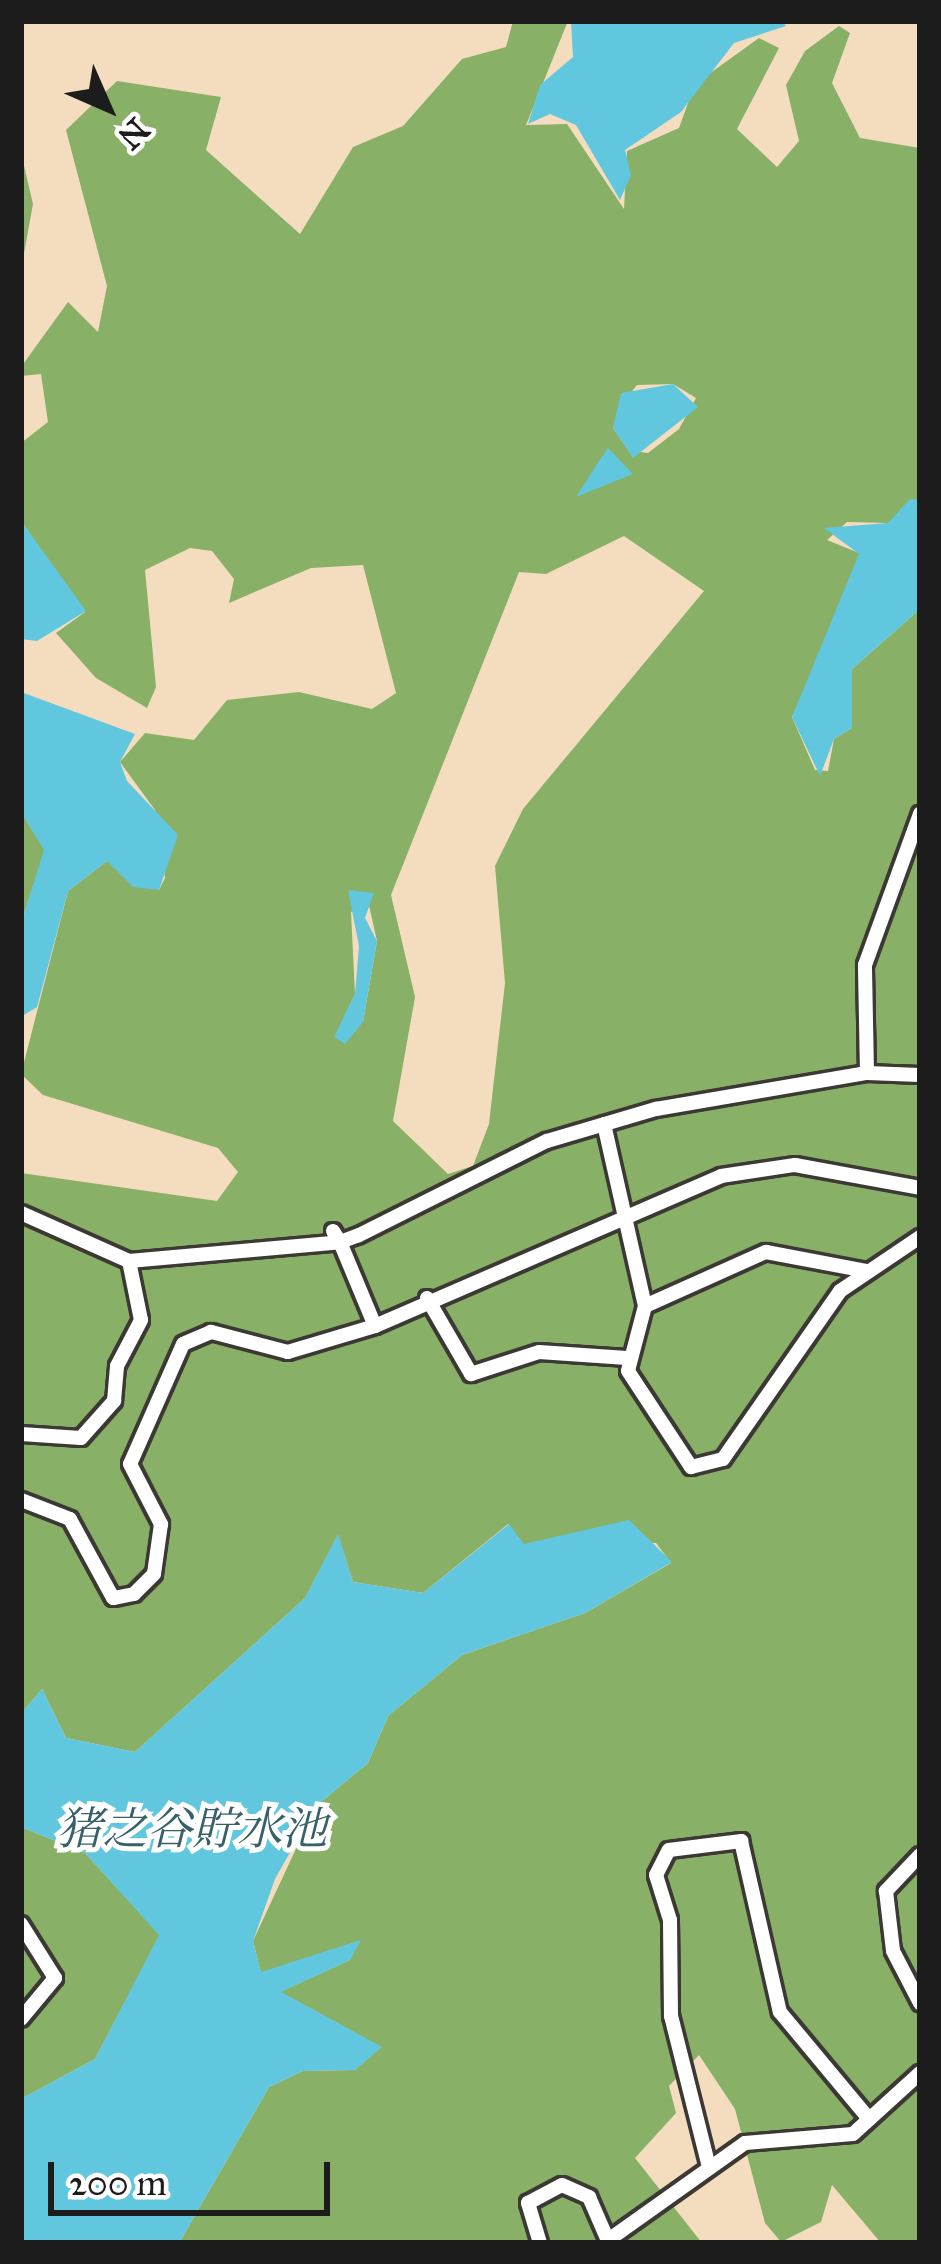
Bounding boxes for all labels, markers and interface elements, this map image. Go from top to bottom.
north arrow [48,48,168,168]
text: N [109,109,157,157]
water label: 猪之谷貯水池 [57,1802,327,1856]
scale bar [54,2138,336,2212]
text: 200 m [69,2161,167,2205]

